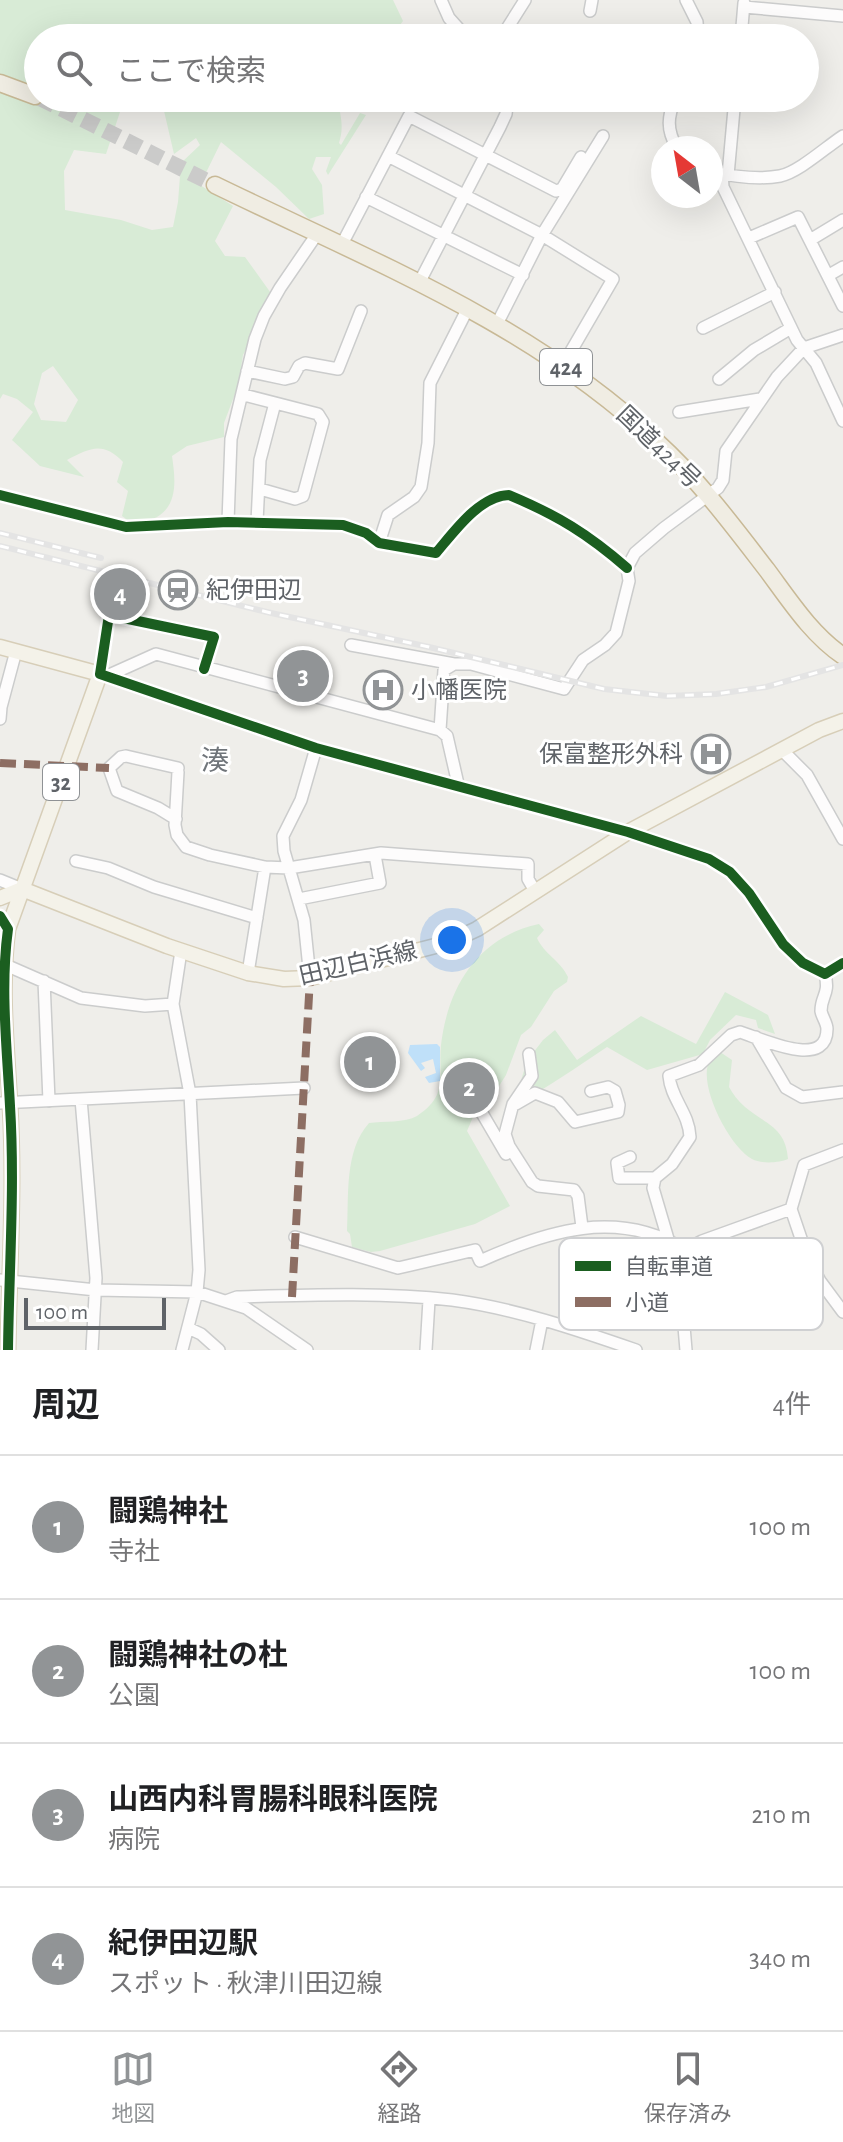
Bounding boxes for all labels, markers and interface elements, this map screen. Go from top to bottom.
search box [24,24,819,112]
icon: search [52,46,96,90]
text: ここで検索 [116,57,266,87]
north arrow [651,136,723,208]
road number: 424 [540,349,592,385]
street label: 国道424号 [612,401,706,493]
pin: 4 [94,564,146,624]
station icon: 紀伊田辺 [157,569,199,611]
place label: 紀伊田辺 [206,577,302,603]
pin: 3 [277,646,329,706]
hospital icon: 小幡医院 [362,669,404,711]
place label: 小幡医院 [411,677,507,703]
hospital icon: 保富整形外科 [690,733,732,775]
place label: 保富整形外科 [539,741,683,767]
district label: 湊 [201,746,229,776]
road number: 32 [43,764,79,800]
your location [432,920,472,960]
street label: 田辺白浜線 [297,937,419,989]
pin: 1 [344,1032,396,1092]
pin: 2 [443,1058,495,1118]
legend [559,1238,823,1330]
text: 自転車道 [625,1255,713,1278]
text: 小道 [625,1291,669,1314]
scale bar [24,1294,166,1330]
text: 100 m [36,1301,88,1323]
text: 周辺 [32,1389,100,1423]
text: 4件 [772,1392,811,1418]
text: 闘鶏神社 [108,1497,228,1527]
text: 1 [53,1514,63,1540]
text: 100 m [750,1514,811,1540]
text: 寺社 [108,1539,160,1565]
text: 闘鶏神社の杜 [108,1641,288,1671]
text: 2 [52,1658,64,1684]
text: 100 m [750,1658,811,1684]
text: 公園 [108,1683,160,1709]
text: 山西内科胃腸科眼科医院 [108,1785,438,1815]
text: 3 [52,1802,64,1828]
text: 210 m [751,1802,811,1828]
text: 病院 [108,1827,160,1853]
text: 紀伊田辺駅 [108,1929,258,1959]
text: 4 [51,1946,65,1972]
text: 340 m [749,1946,811,1972]
text: スポット · 秋津川田辺線 [108,1971,383,1997]
tab: 地図 [111,2047,155,2127]
tab: 経路 [377,2047,422,2127]
tab: 保存済み [644,2047,732,2127]

